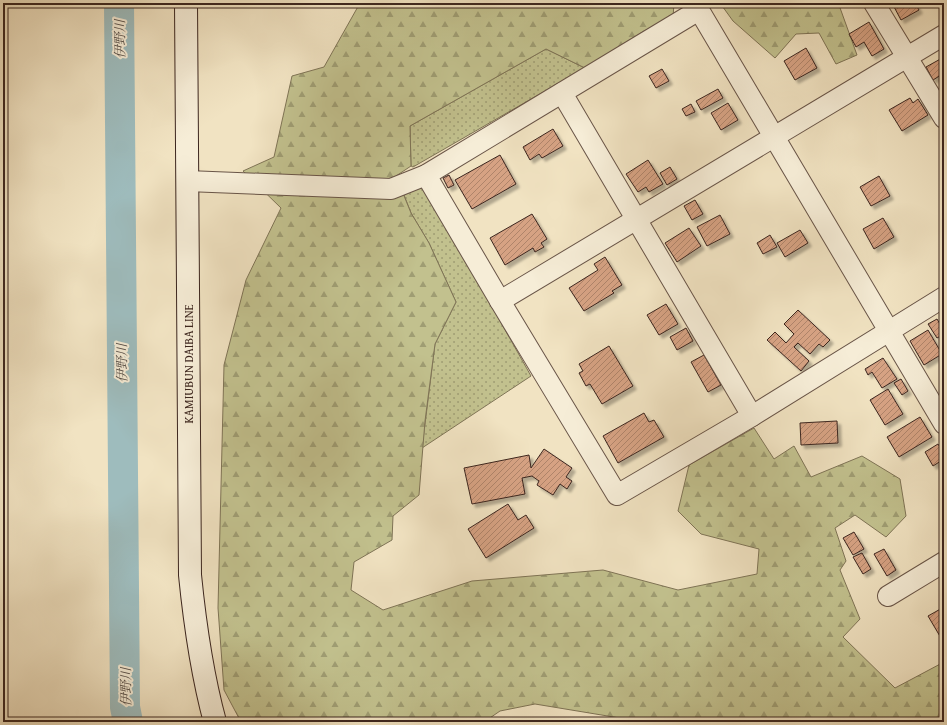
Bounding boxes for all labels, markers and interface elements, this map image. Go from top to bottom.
water label: 伊野川 [110,17,130,59]
street label: KAMIUBUN DAIBA LINE [180,304,197,424]
water label: 伊野川 [112,341,132,383]
water label: 伊野川 [116,665,136,707]

